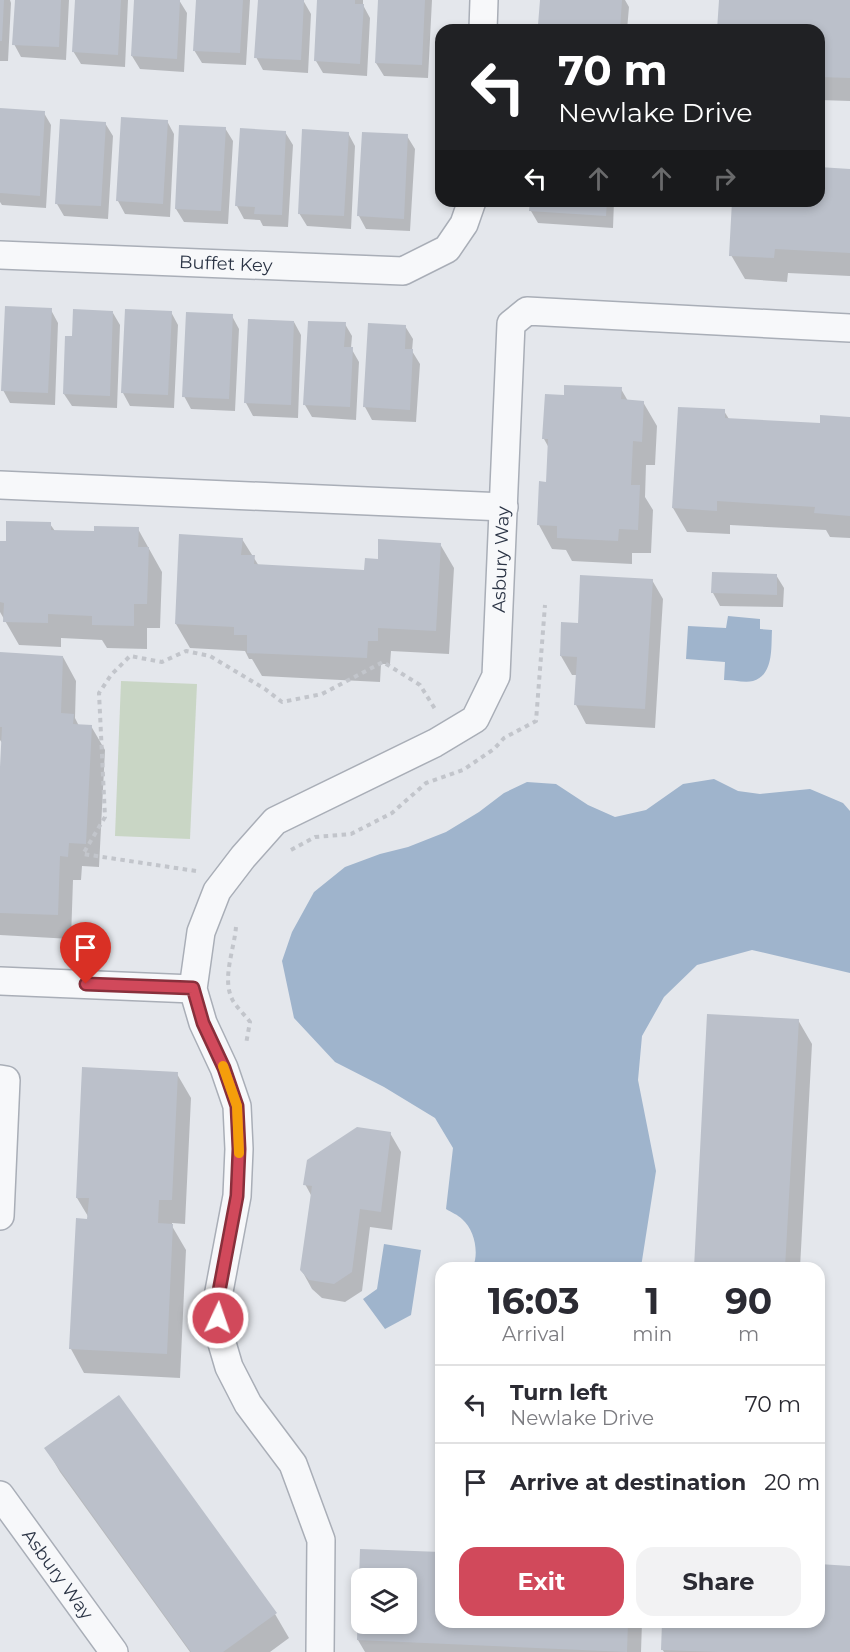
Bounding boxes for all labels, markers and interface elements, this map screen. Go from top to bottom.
text: 70 m [558,44,668,96]
icon: left [459,48,537,126]
text: Newlake Drive [558,96,753,129]
icon: left [519,162,552,195]
icon: ahead [582,162,615,195]
icon: ahead [645,162,678,195]
icon: right [708,162,741,195]
street label: Buffet Key [179,251,273,277]
street label: Asbury Way [488,506,514,613]
pin [60,922,111,984]
icon: arrive [69,931,102,964]
text: 16:03 [488,1279,580,1323]
text: 1 [645,1279,659,1323]
text: 90 [725,1279,772,1323]
position arrow [186,1286,250,1350]
text: Arrival [502,1322,565,1346]
text: min [632,1322,672,1346]
text: m [738,1322,759,1346]
text: Turn left [510,1379,608,1406]
icon: left [459,1388,492,1421]
text: 70 m [745,1391,801,1418]
text: Newlake Drive [510,1406,654,1430]
icon: arrive [459,1466,492,1499]
text: Arrive at destination [510,1469,746,1496]
text: 20 m [764,1469,820,1496]
street label: Asbury Way [17,1525,98,1624]
button: Exit [459,1547,624,1616]
button: Share [636,1547,801,1616]
map controls [351,1568,417,1634]
button: layers [351,1568,417,1634]

